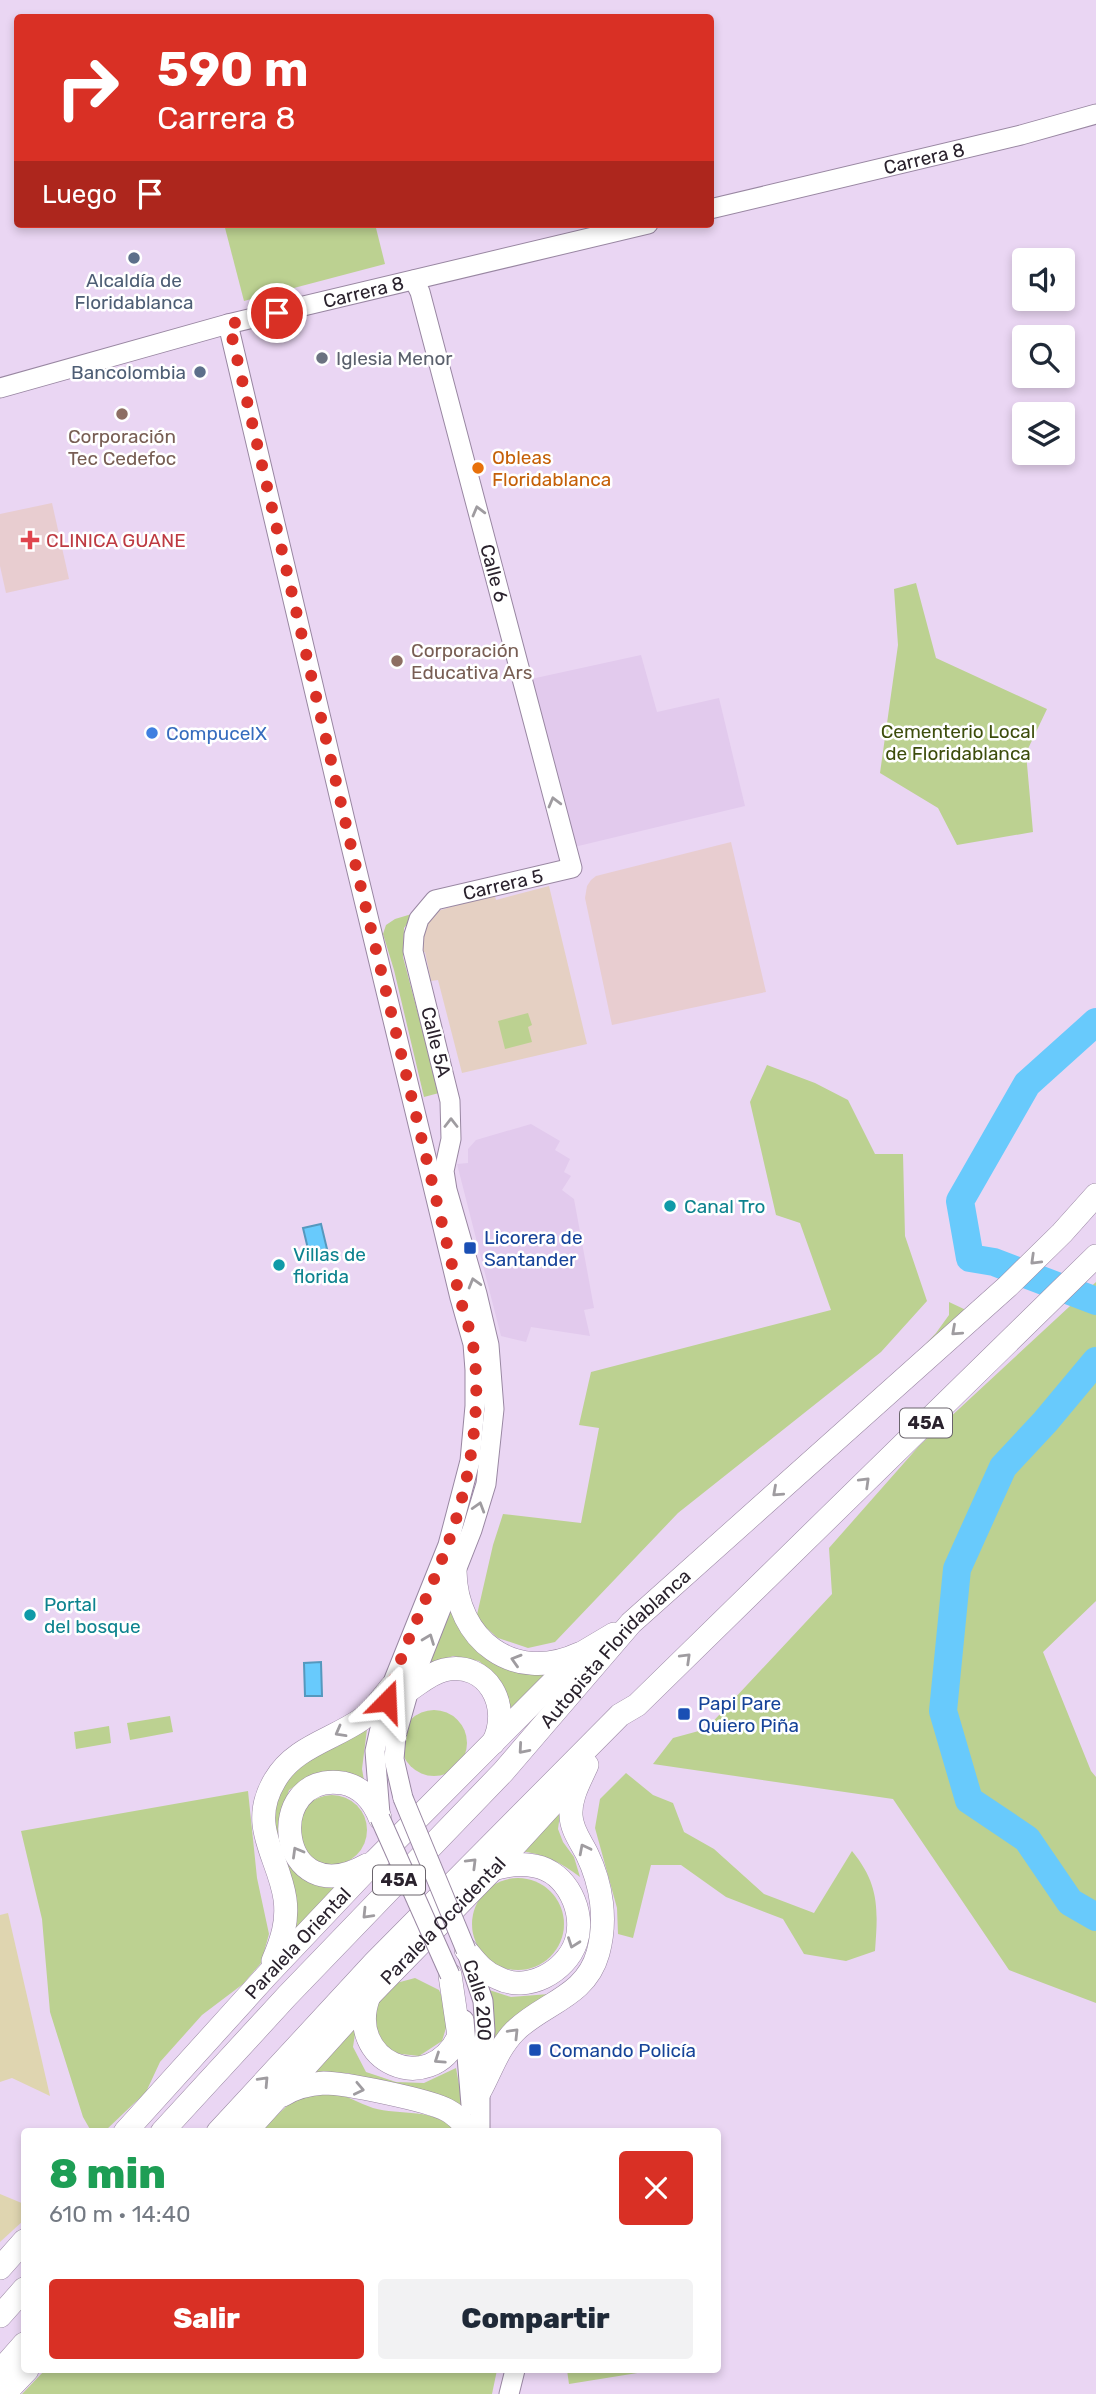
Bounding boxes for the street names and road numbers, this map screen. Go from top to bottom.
street label: Carrera 8 [881,137,967,179]
street label: Carrera 8 [321,271,406,312]
street label: Calle 6 [475,541,513,605]
street label: Carrera 5 [460,864,545,905]
street label: Calle 5A [416,1004,456,1080]
road number: 45A [900,1408,952,1438]
street label: Autopista Floridablanca [535,1564,695,1732]
street label: Paralela Occidental [375,1852,510,1989]
road number: 45A [373,1866,425,1894]
street label: Paralela Oriental [240,1883,356,2003]
street label: Calle 200 [458,1956,497,2042]

